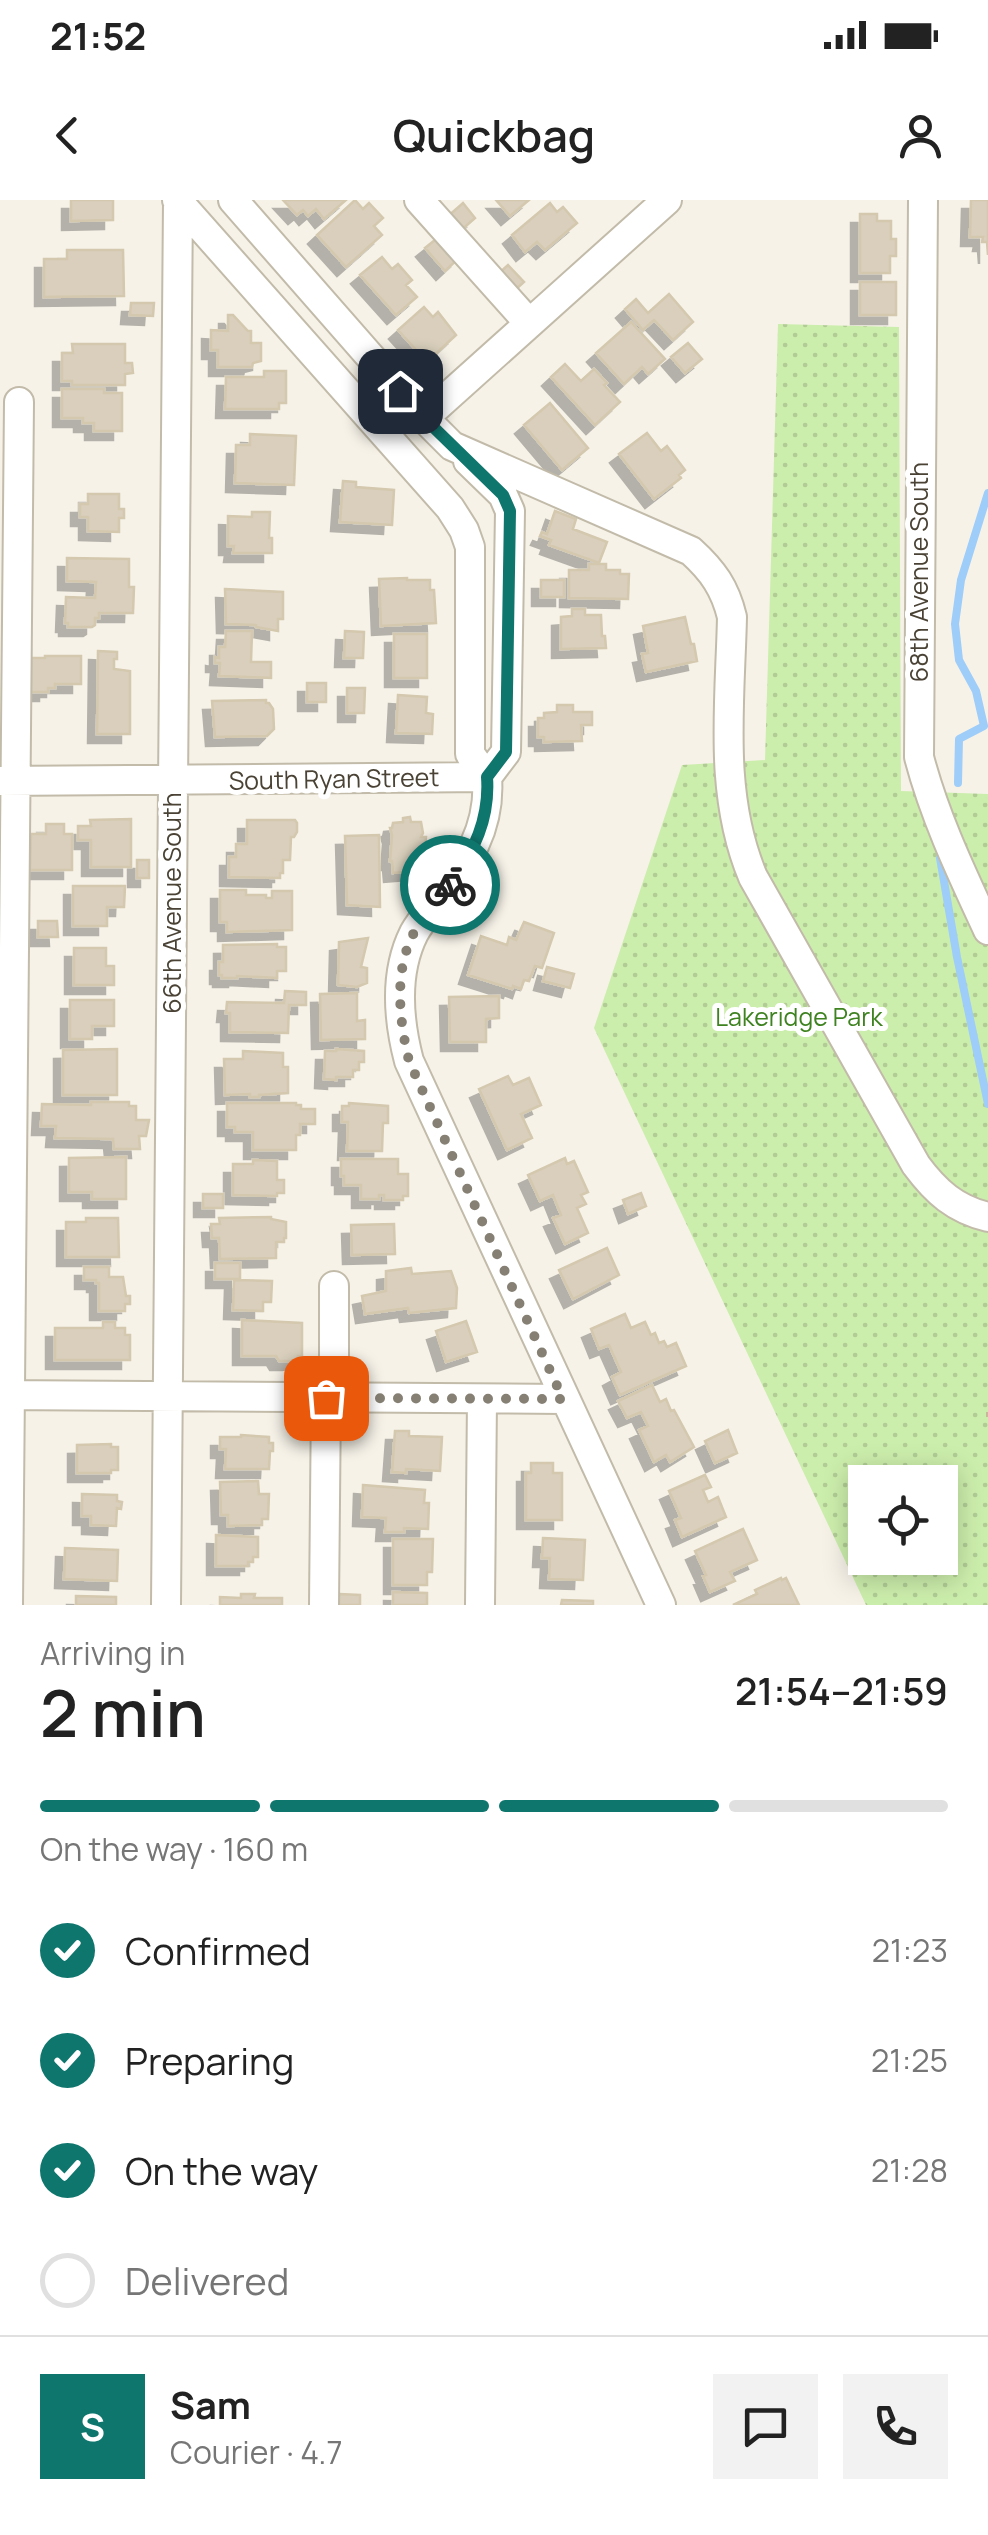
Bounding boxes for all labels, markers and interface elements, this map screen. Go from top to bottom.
text: 21:52 [50,9,146,61]
text: Quickbag [393,104,595,166]
icon: back [40,108,95,163]
icon: person [893,108,948,163]
pin [358,349,443,434]
icon: home [373,364,428,419]
street label: 68th Avenue South [901,462,936,682]
street label: South Ryan Street [228,759,440,798]
street label: 66th Avenue South [154,792,189,1014]
courier [400,835,500,935]
icon: bike [423,858,478,913]
park label: Lakeridge Park [715,999,883,1034]
pin [284,1356,369,1441]
icon: bag [299,1371,354,1426]
map controls [848,1465,958,1575]
button: locate [848,1465,958,1575]
text: Arriving in [40,1631,185,1675]
text: 21:54–21:59 [735,1664,948,1716]
text: 2 min [40,1668,206,1757]
text: On the way · 160 m [40,1827,308,1871]
icon: check [40,1923,95,1978]
text: Confirmed [125,1924,311,1976]
text: 21:23 [872,1928,948,1972]
icon: check [40,2033,95,2088]
text: Preparing [125,2034,294,2086]
text: 21:25 [871,2038,948,2082]
icon: check [40,2143,95,2198]
text: On the way [125,2144,318,2196]
text: 21:28 [871,2148,948,2192]
text: Delivered [125,2254,289,2306]
button: chat [713,2374,818,2479]
button: phone [843,2374,948,2479]
text: Sam [170,2378,251,2430]
text: S [80,2400,105,2452]
text: Courier · 4.7 [170,2430,343,2474]

